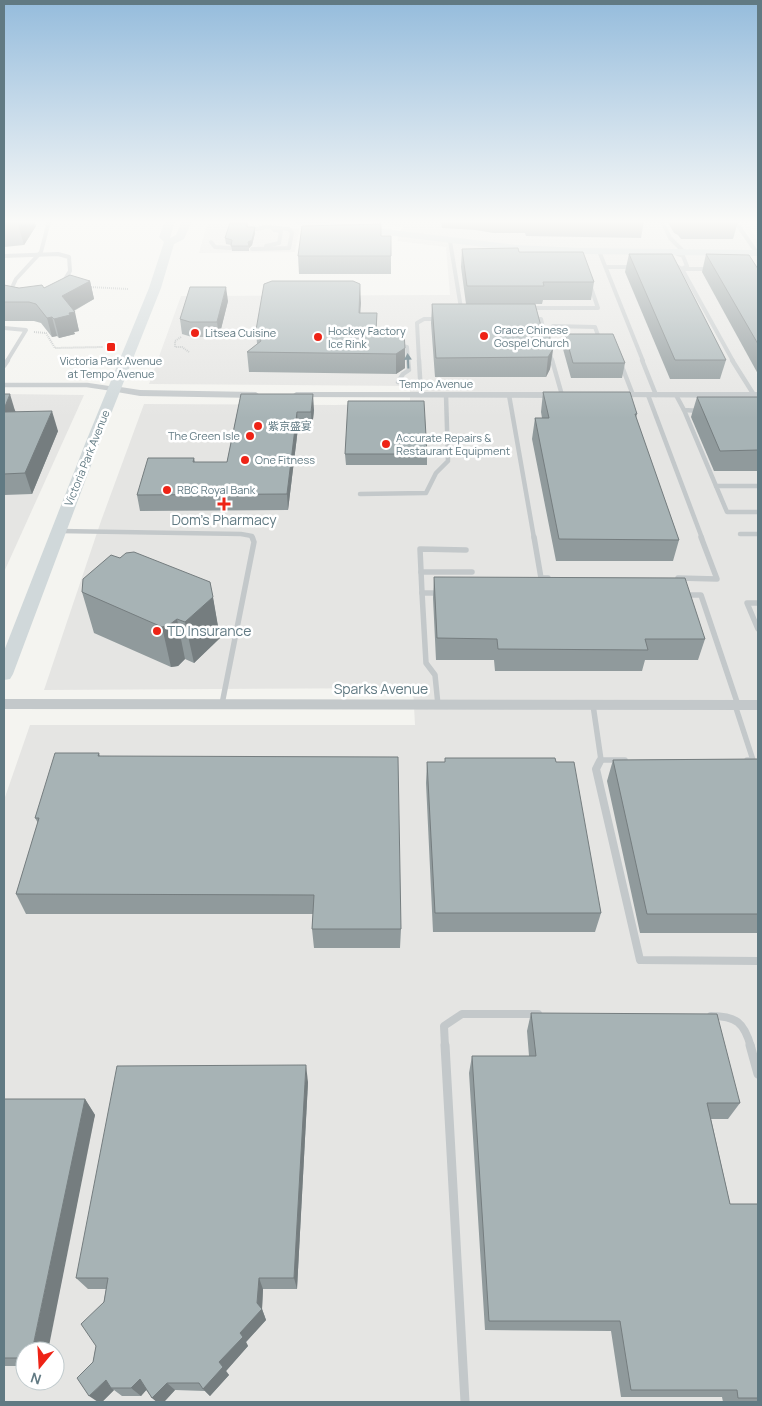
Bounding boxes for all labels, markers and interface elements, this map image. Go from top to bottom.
place label: Grace Chinese Gospel Church [494,322,569,350]
place label: Hockey Factory Ice Rink [328,323,406,351]
place label: Litsea Cuisine [205,325,277,340]
marker: Litsea Cuisine [189,327,201,339]
marker: Grace Chinese Gospel Church [478,330,490,342]
marker: Hockey Factory Ice Rink [312,331,324,343]
marker: Victoria Park Avenue at Tempo Avenue [105,341,117,353]
one-way arrow [403,352,411,368]
place label: Victoria Park Avenue at Tempo Avenue [60,353,163,381]
street label: Tempo Avenue [399,376,474,391]
street label: Victoria Park Avenue [60,407,113,508]
place label: 紫京盛宴 [268,418,312,433]
marker: 紫京盛宴 [252,420,264,432]
place label: The Green Isle [168,428,241,443]
marker: The Green Isle [244,430,256,442]
place label: Accurate Repairs & Restaurant Equipment [396,430,510,458]
marker: Accurate Repairs & Restaurant Equipment [380,438,392,450]
place label: One Fitness [255,452,315,467]
marker: One Fitness [239,454,251,466]
place label: RBC Royal Bank [177,482,256,497]
marker: RBC Royal Bank [161,484,173,496]
marker: Dom’s Pharmacy [218,498,230,510]
place label: Dom’s Pharmacy [171,510,277,529]
place label: TD Insurance [167,621,251,640]
marker: TD Insurance [151,625,163,637]
street label: Sparks Avenue [334,679,428,698]
north arrow [15,1341,65,1391]
text: N [28,1368,44,1389]

